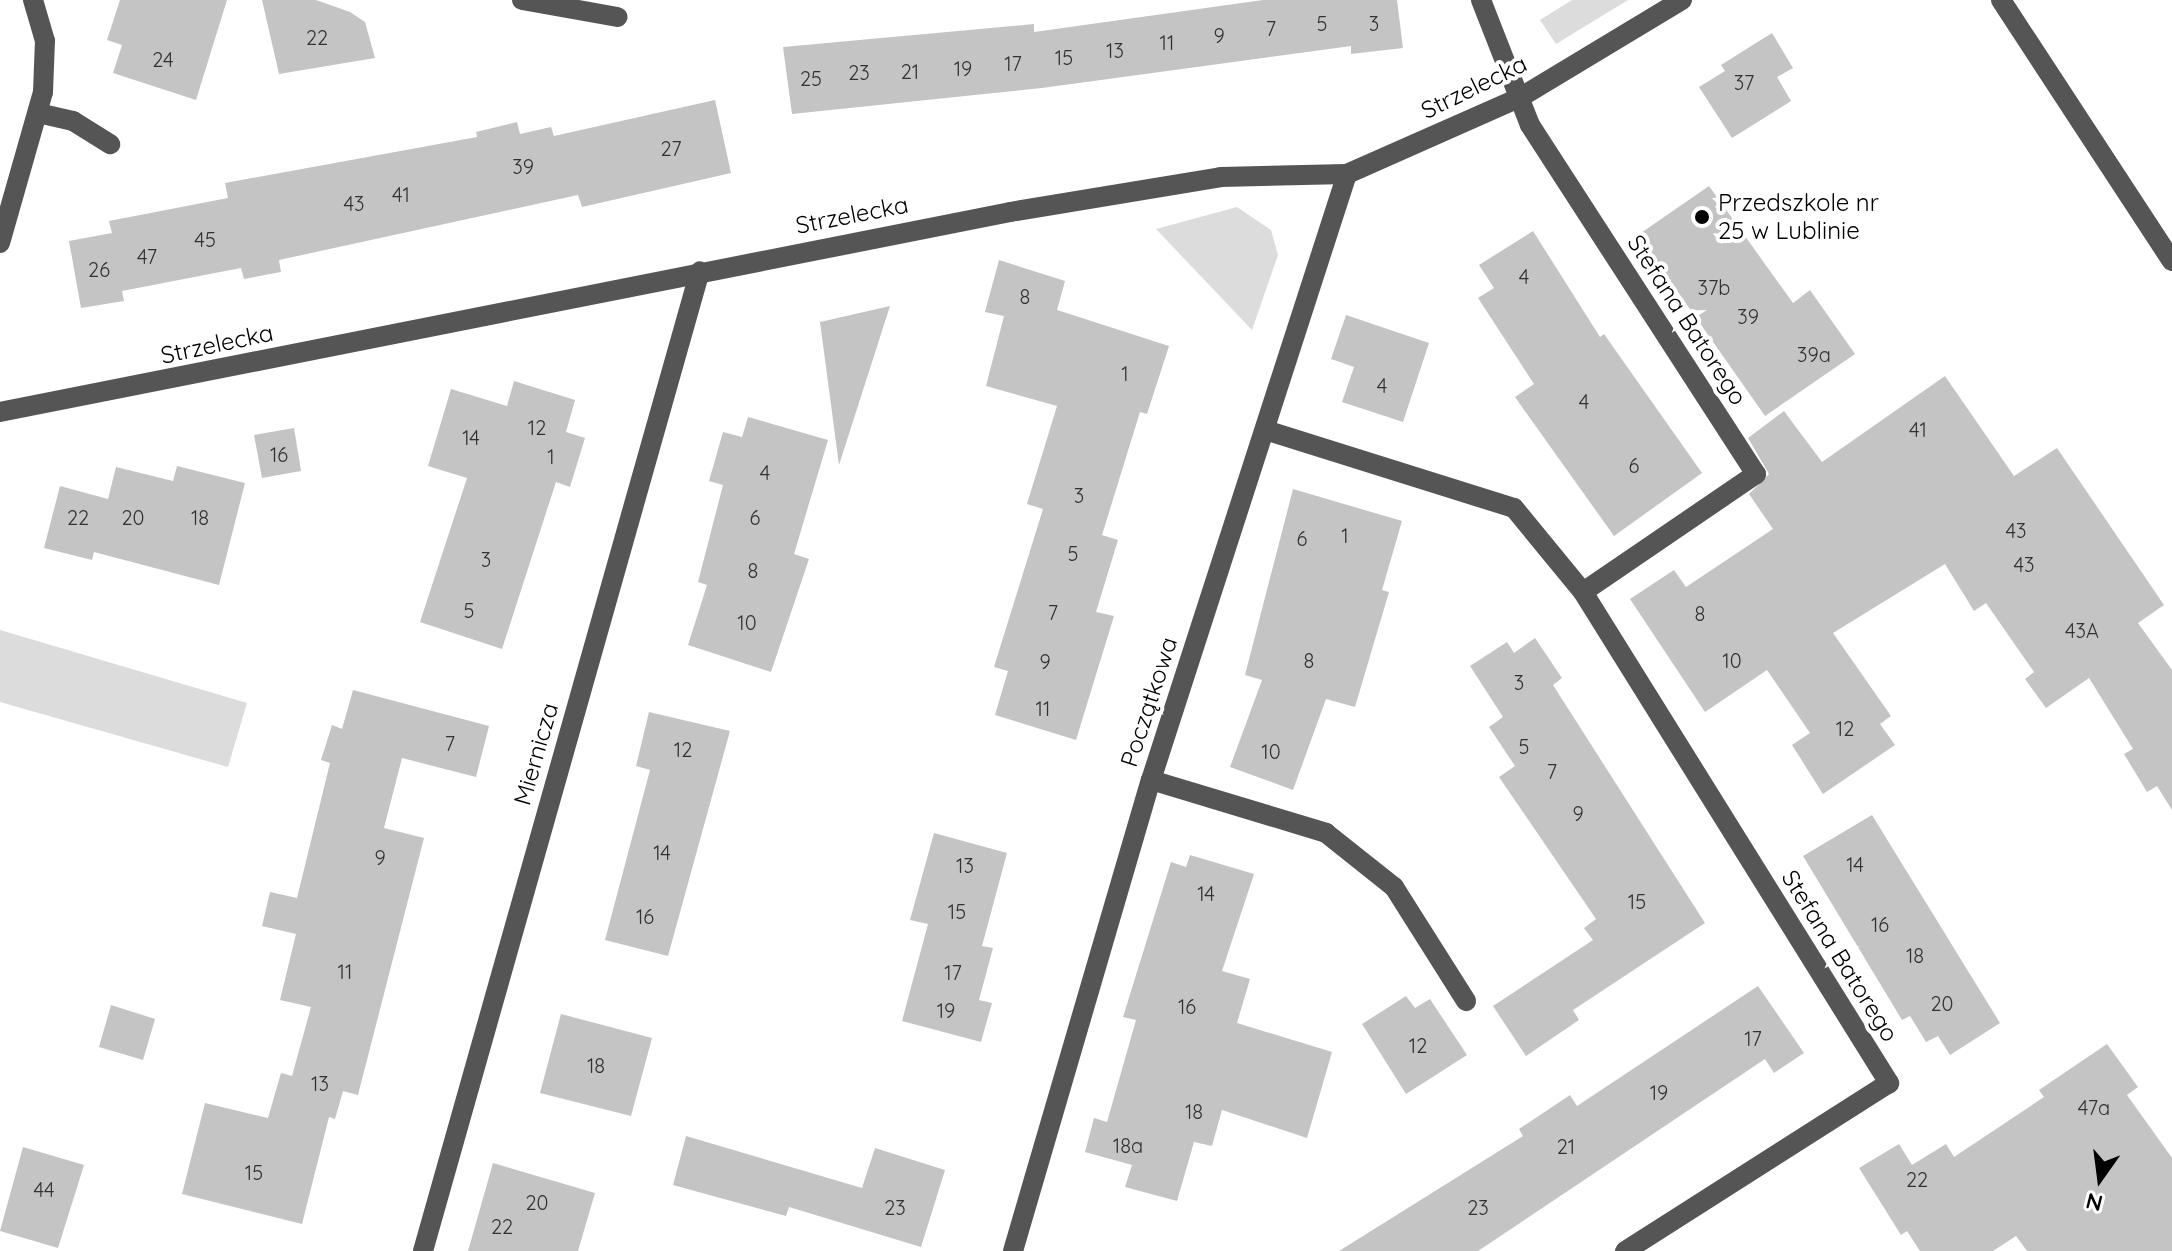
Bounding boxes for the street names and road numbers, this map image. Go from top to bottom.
street label: Strzelecka [1416,49,1532,125]
street label: Strzelecka [793,190,911,240]
street label: Stefana Batorego [1621,230,1753,410]
street label: Strzelecka [158,318,276,370]
street label: Początkowa [1115,634,1183,770]
street label: Miernicza [508,699,564,809]
street label: Stefana Batorego [1776,865,1904,1047]

